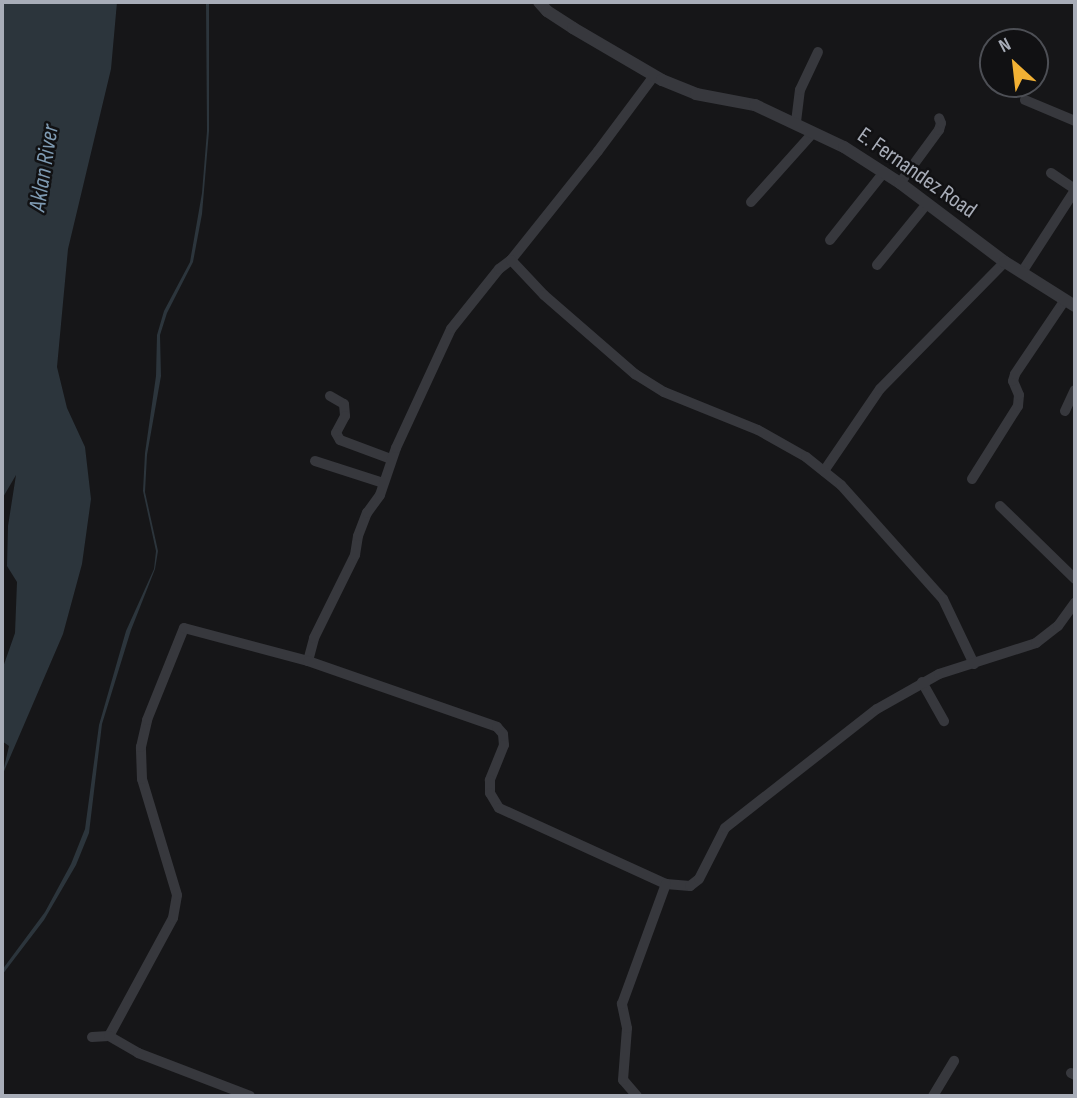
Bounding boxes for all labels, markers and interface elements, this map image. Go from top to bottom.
north arrow [979,28,1049,98]
text: N [995,33,1015,58]
street label: E. Fernandez Road [852,122,982,224]
water label: Aklan River [23,123,65,213]

